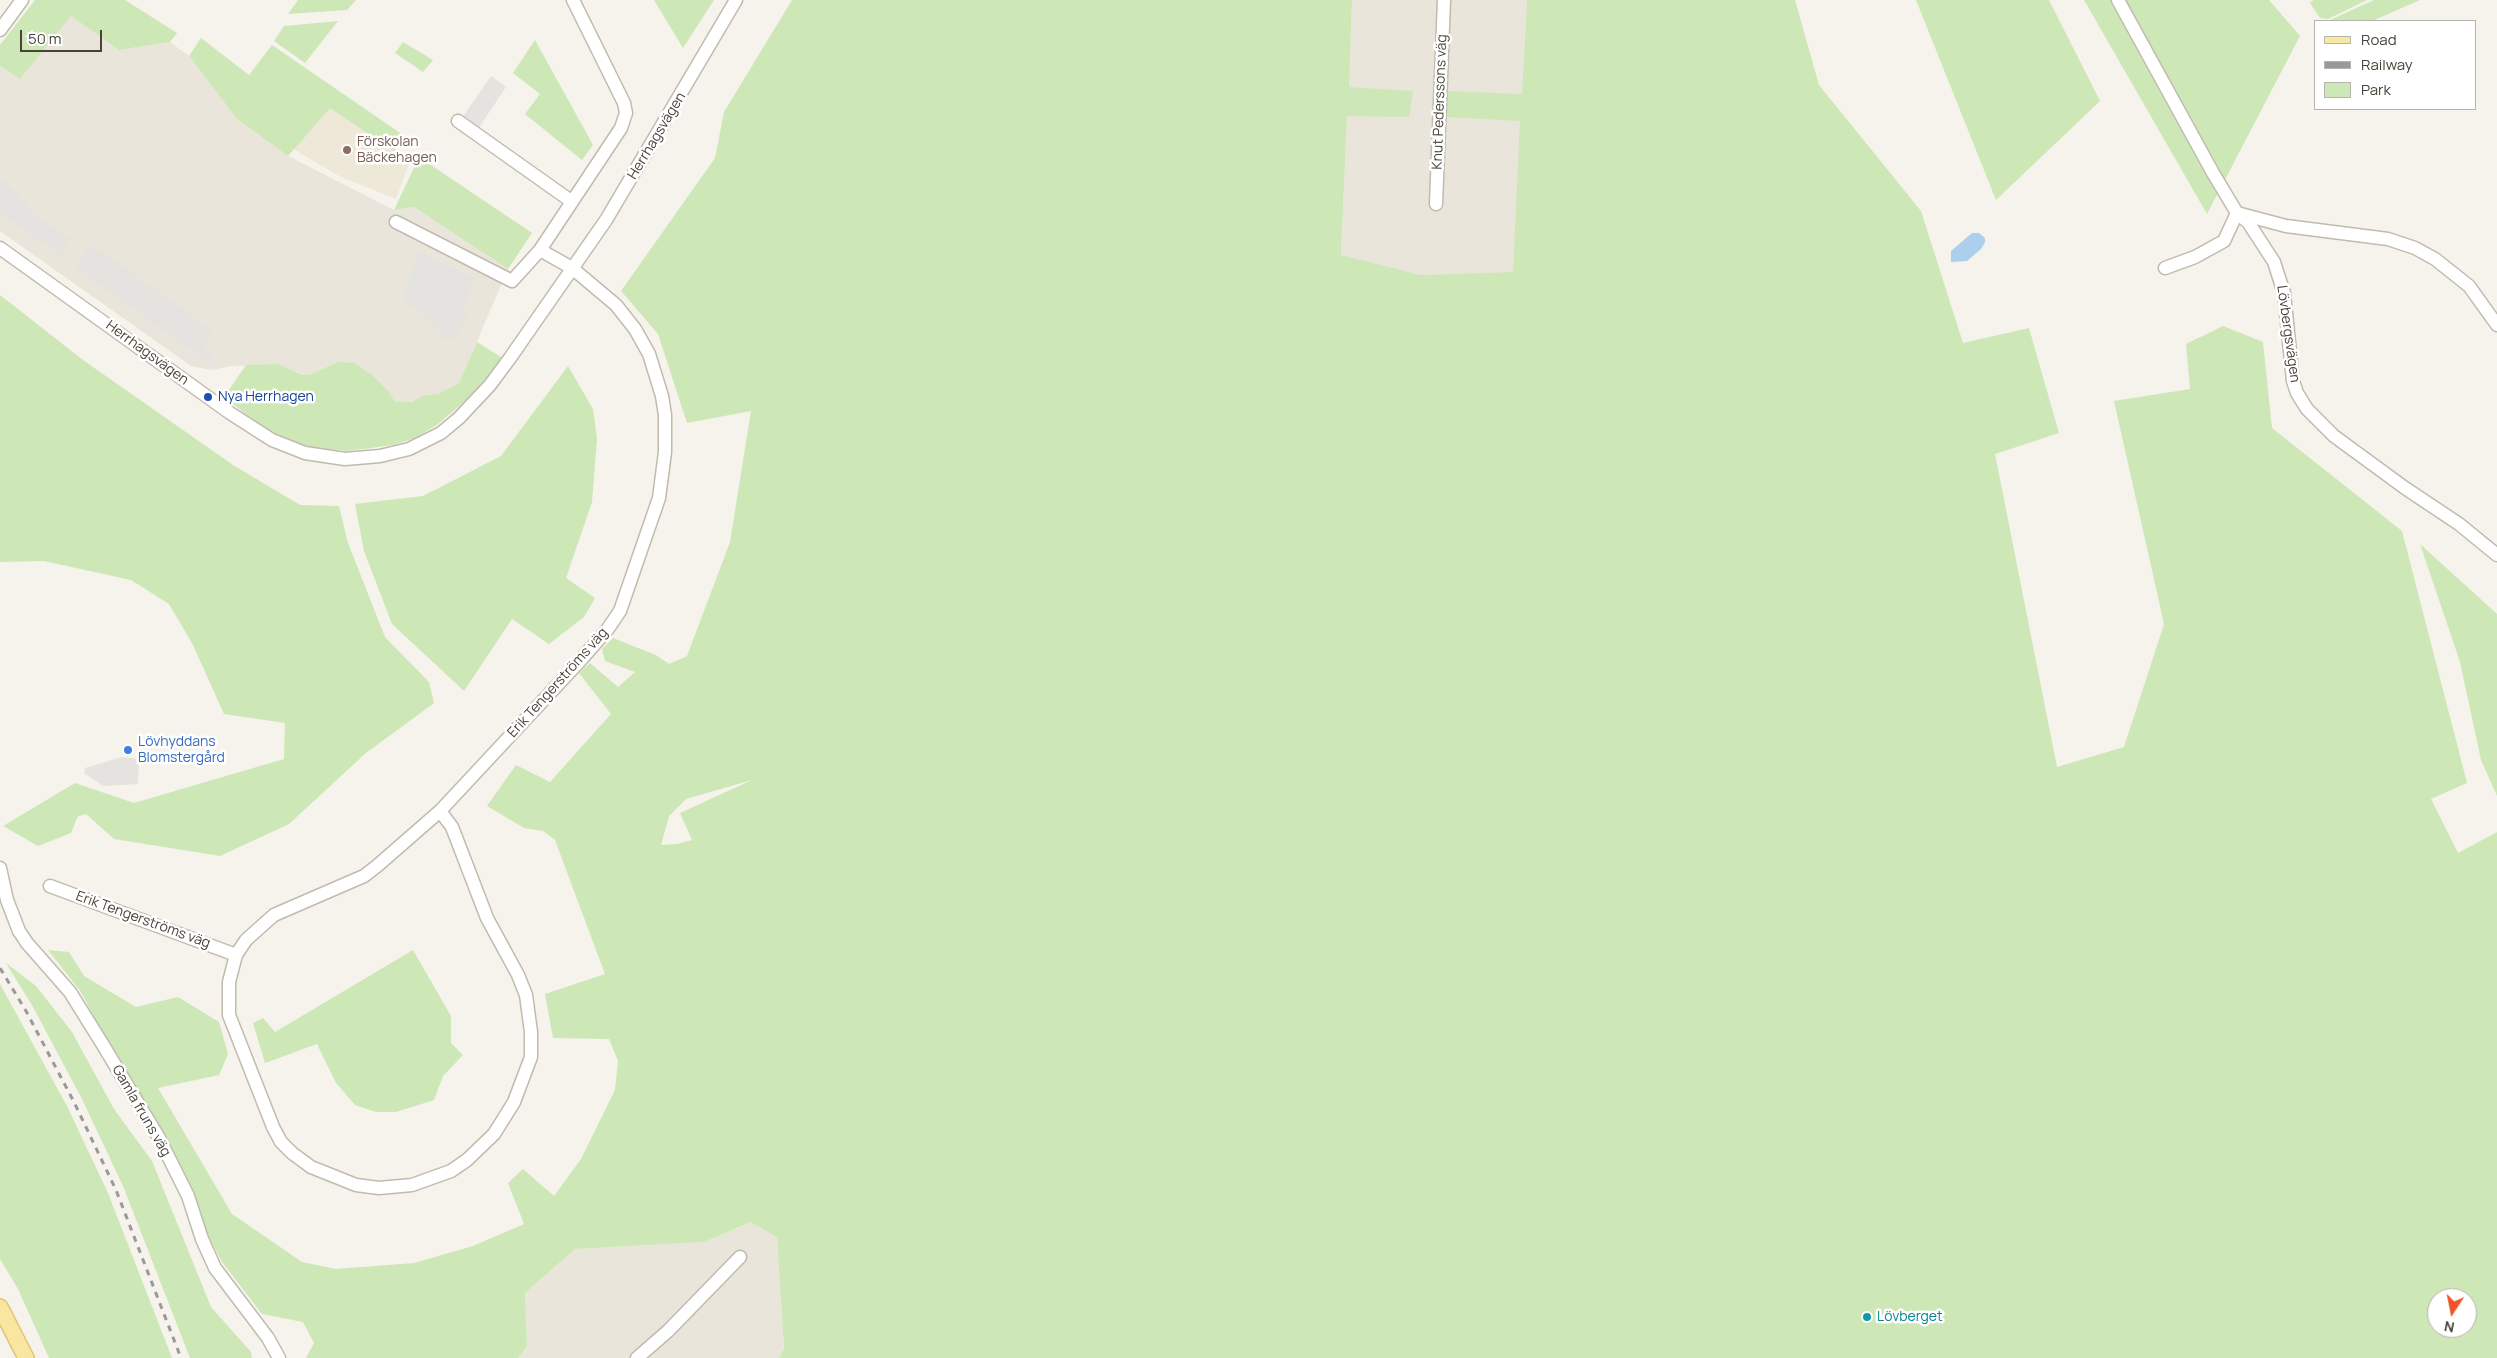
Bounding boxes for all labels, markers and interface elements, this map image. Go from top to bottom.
scale bar [22,20,105,52]
legend [2314,20,2477,110]
text: 50 m [28,28,62,49]
text: Road [2361,29,2397,50]
street label: Knut Pederssons väg [1429,34,1451,170]
text: Railway [2361,54,2413,75]
text: Park [2361,79,2391,100]
street label: Herrhagsvägen [624,90,690,182]
place label: Förskolan Bäckehagen [357,134,437,166]
marker: Förskolan Bäckehagen [341,144,353,156]
street label: Lövbergsvägen [2273,284,2303,384]
street label: Herrhagsvägen [102,317,192,389]
place label: Nya Herrhagen [218,389,314,405]
marker: Nya Herrhagen [202,391,214,403]
street label: Erik Tengerströms väg [504,625,612,741]
place label: Lövhyddans Blomstergård [138,734,225,766]
marker: Lövhyddans Blomstergård [122,744,134,756]
street label: Erik Tengerströms väg [74,888,212,952]
street label: Gamla fruns väg [108,1062,174,1160]
north arrow [2427,1288,2477,1338]
place label: Lövberget [1877,1309,1943,1325]
marker: Lövberget [1861,1311,1873,1323]
text: N [2442,1317,2456,1338]

